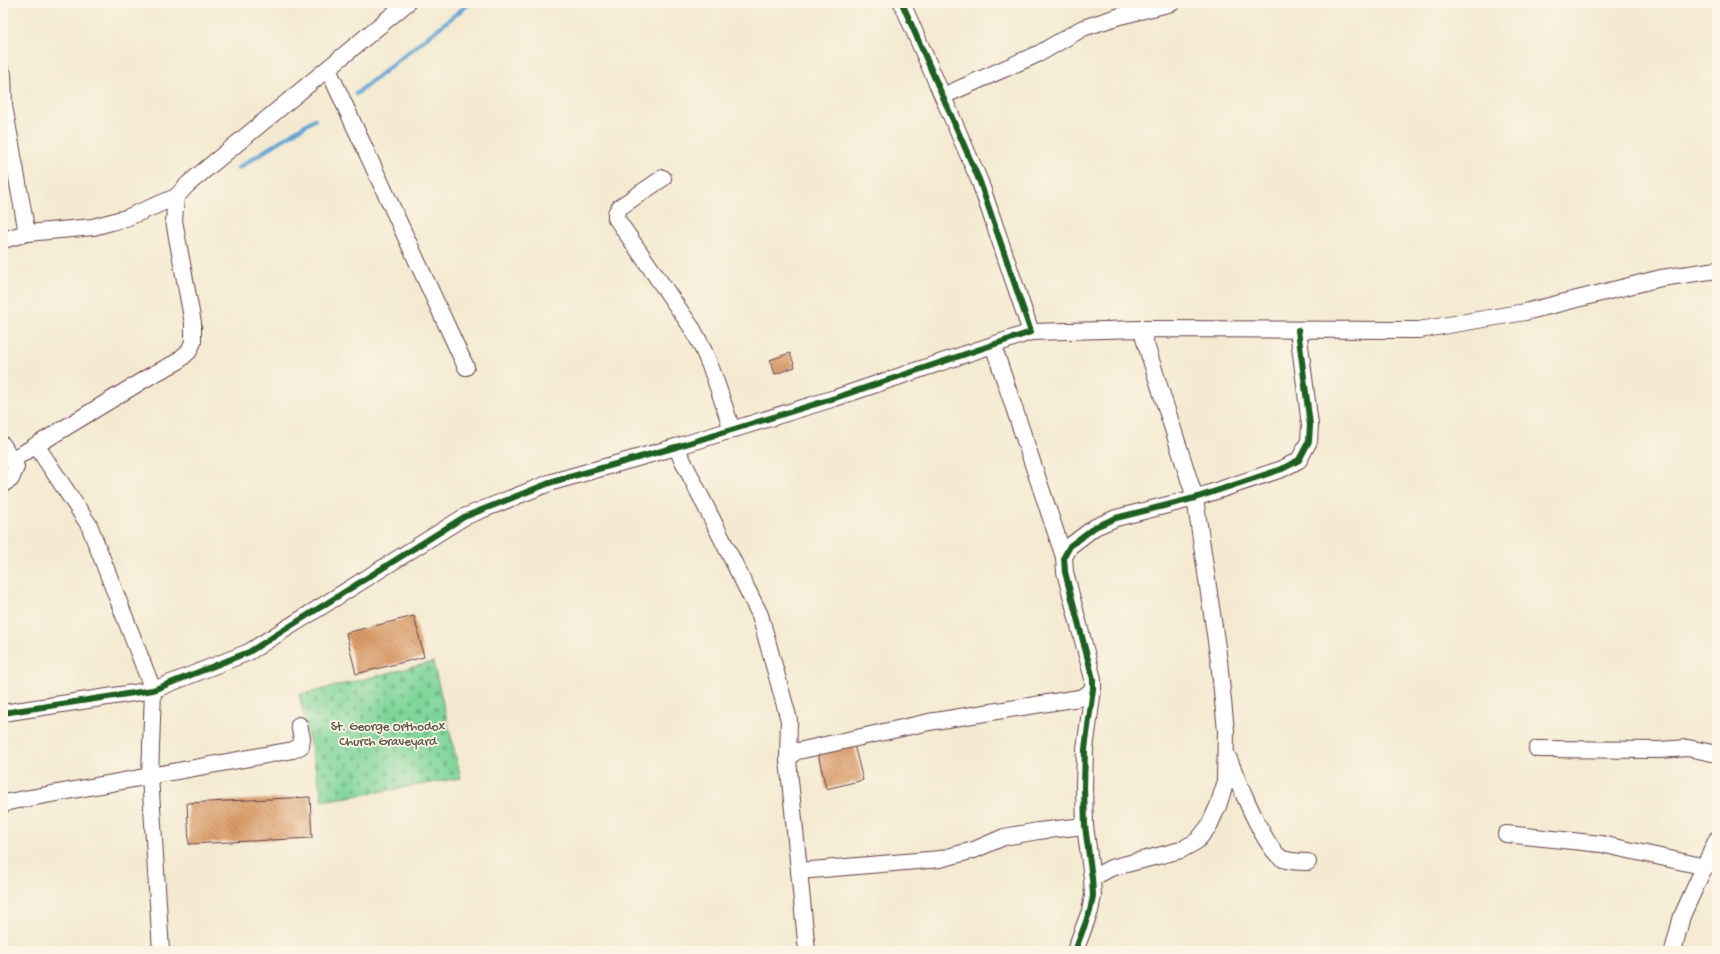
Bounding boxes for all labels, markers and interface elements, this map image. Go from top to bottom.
park label: St. George Orthodox Church Graveyard [331,720,445,750]

